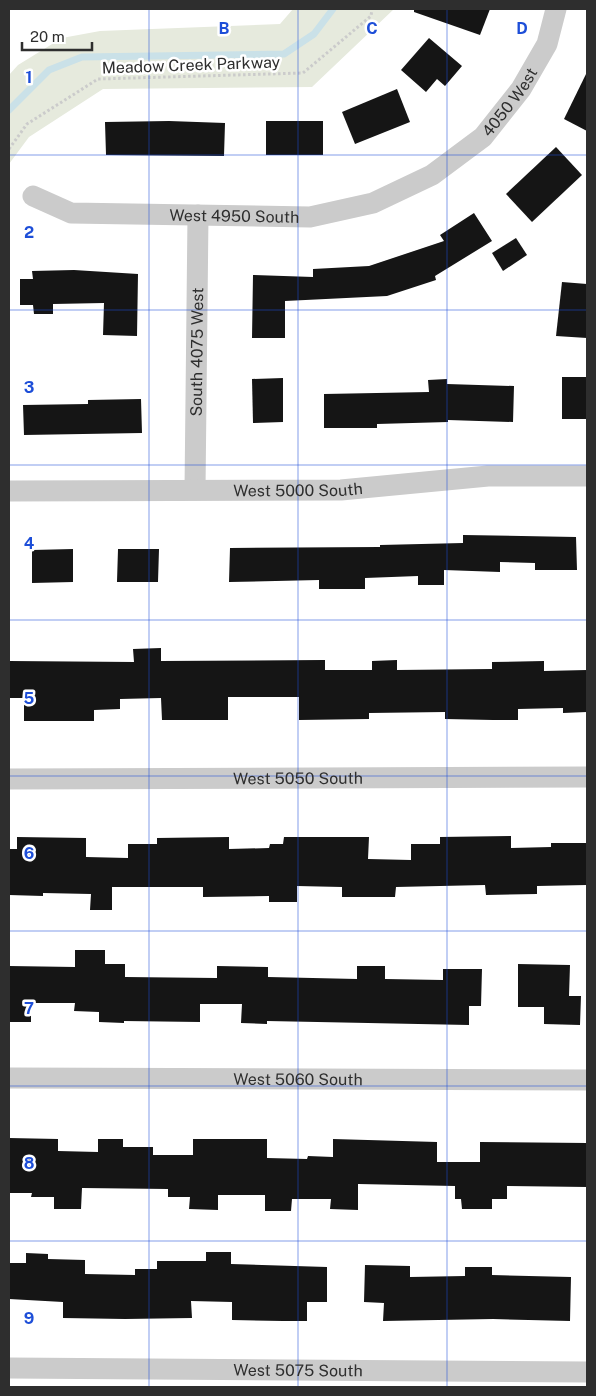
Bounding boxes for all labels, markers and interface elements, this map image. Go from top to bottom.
text: B [219,19,230,38]
text: C [366,19,378,38]
text: D [516,19,528,38]
scale bar [22,20,92,52]
text: 20 m [30,28,65,45]
street label: Meadow Creek Parkway [101,52,281,78]
street label: 4050 West [478,64,541,140]
text: 1 [26,68,32,87]
street label: West 4950 South [169,205,300,226]
text: 2 [24,223,34,242]
street label: South 4075 West [186,287,207,417]
text: 3 [24,378,34,397]
street label: West 5000 South [233,478,364,500]
text: 4 [24,534,35,553]
text: 5 [24,689,35,708]
street label: West 5050 South [233,768,363,788]
text: 6 [24,844,34,863]
text: 7 [24,999,34,1018]
street label: West 5060 South [233,1069,363,1089]
text: 8 [24,1154,35,1173]
text: 9 [24,1309,34,1328]
street label: West 5075 South [233,1360,363,1380]

